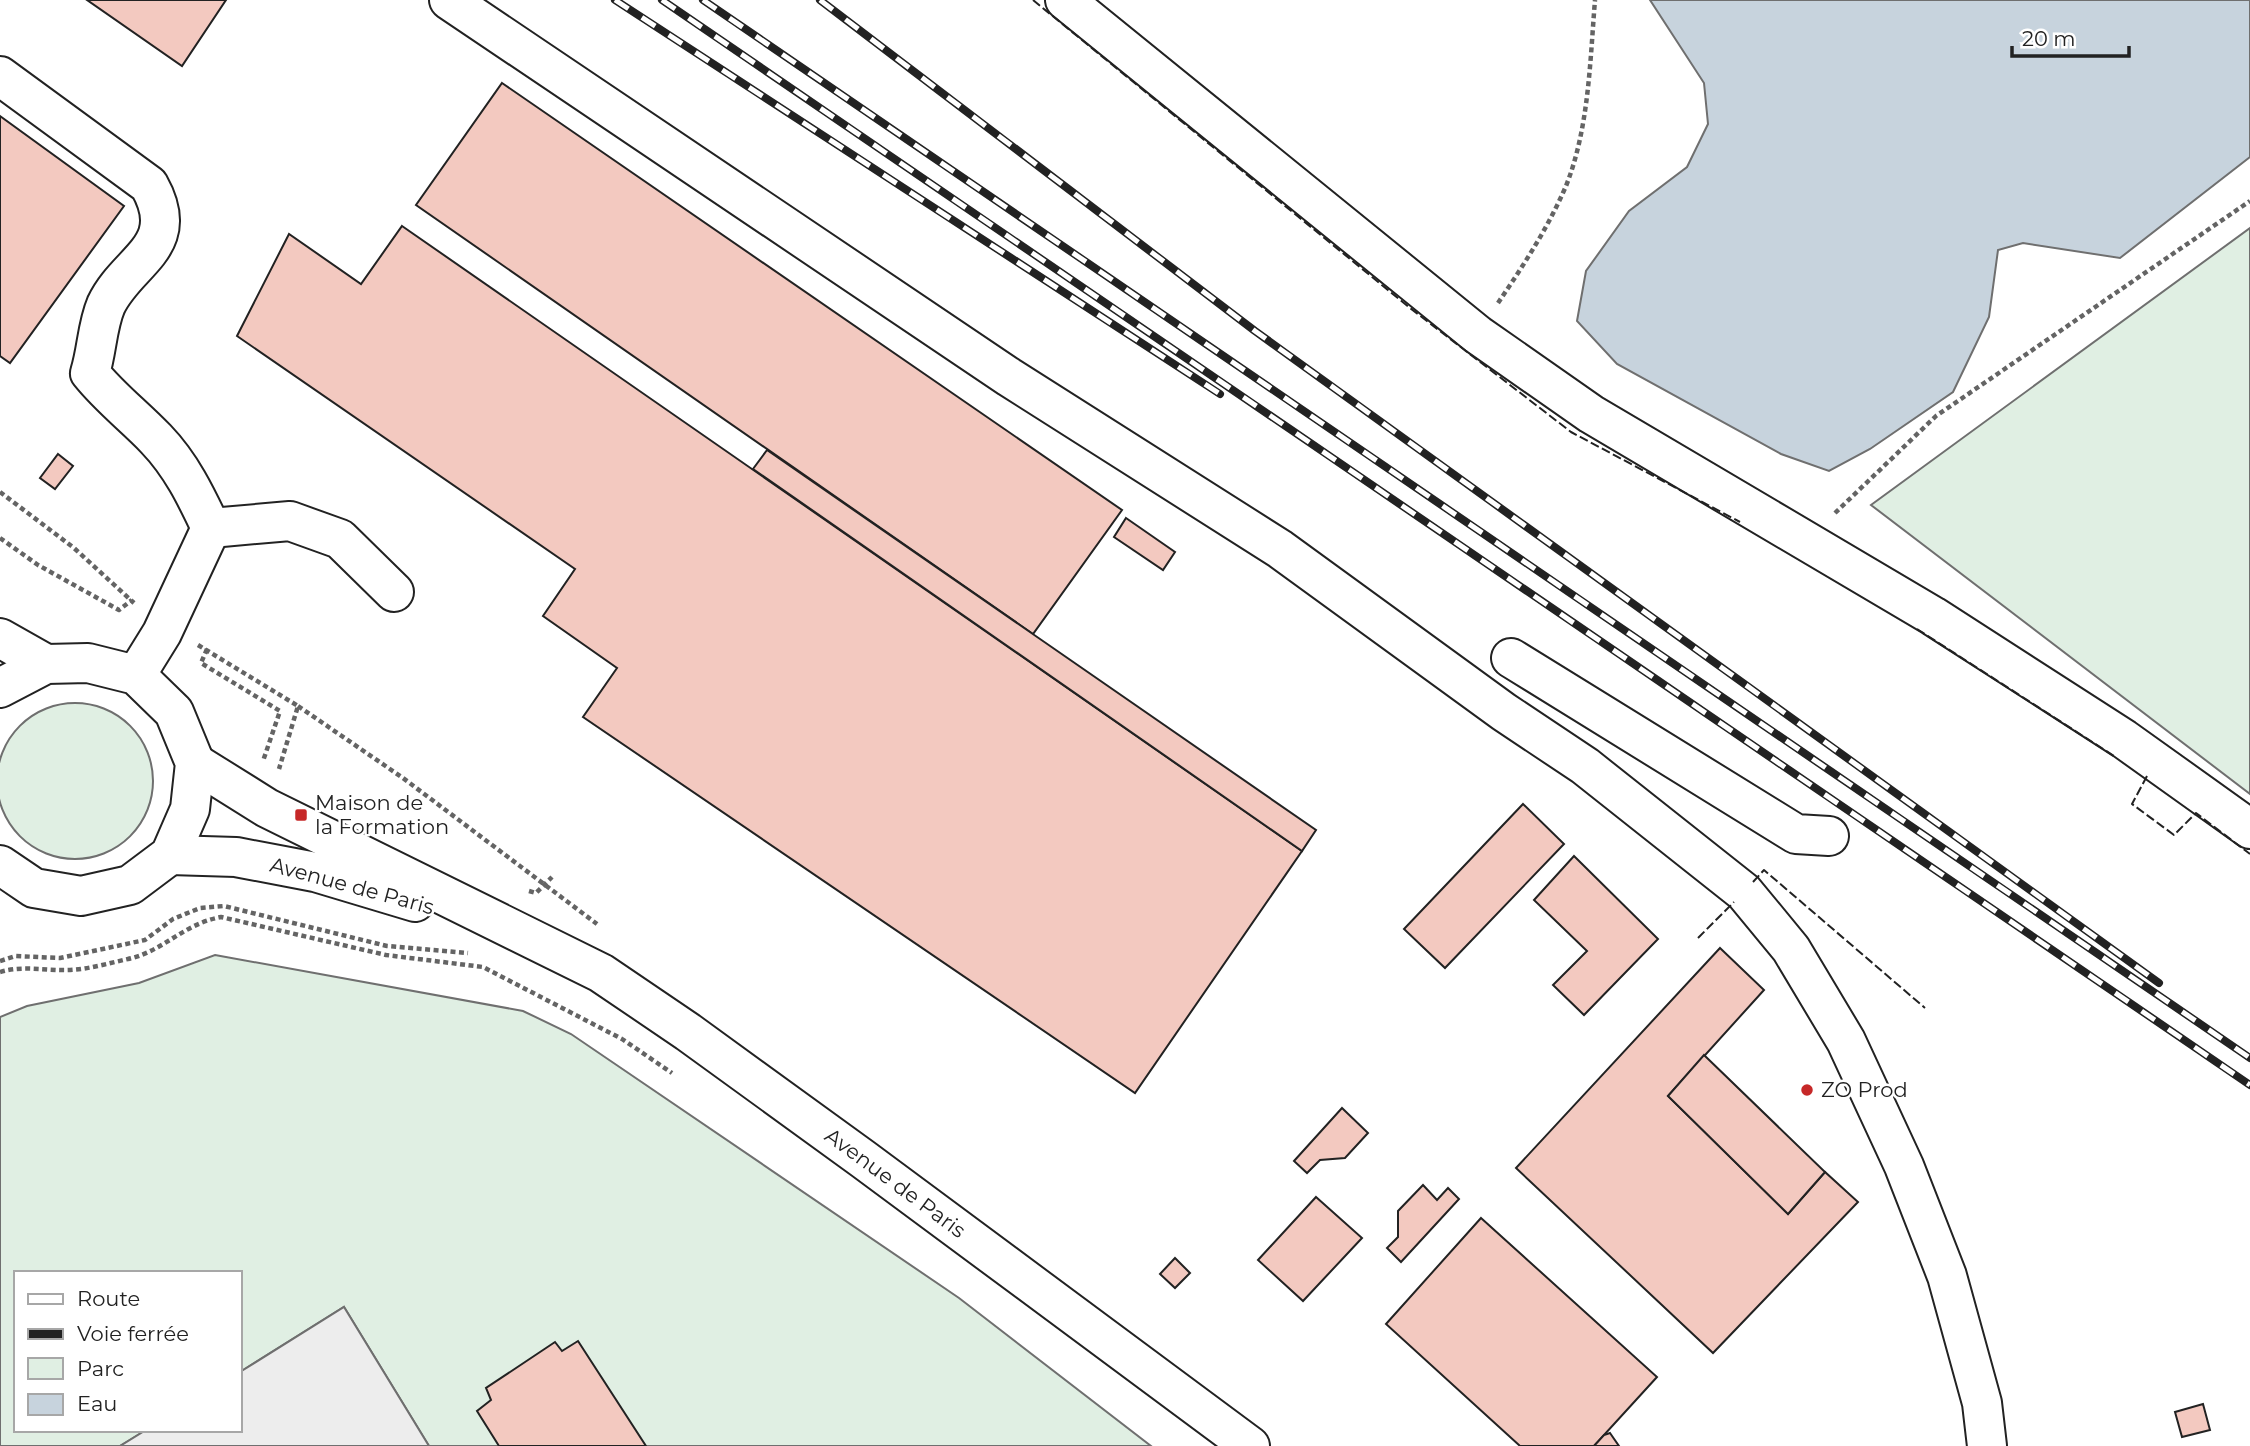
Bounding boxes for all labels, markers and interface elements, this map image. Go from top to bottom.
scale bar [2012,14,2129,58]
text: 20 m [2022,26,2076,51]
place label: Maison de la Formation [315,790,449,839]
marker: Maison de la Formation [293,807,309,823]
street label: Avenue de Paris [268,852,437,919]
place label: ZO Prod [1821,1077,1908,1102]
marker: ZO Prod [1799,1082,1815,1098]
street label: Avenue de Paris [820,1123,971,1243]
legend [14,1271,242,1432]
text: Route [77,1286,140,1311]
text: Voie ferrée [77,1321,189,1346]
text: Parc [77,1356,124,1381]
text: Eau [77,1391,117,1416]

